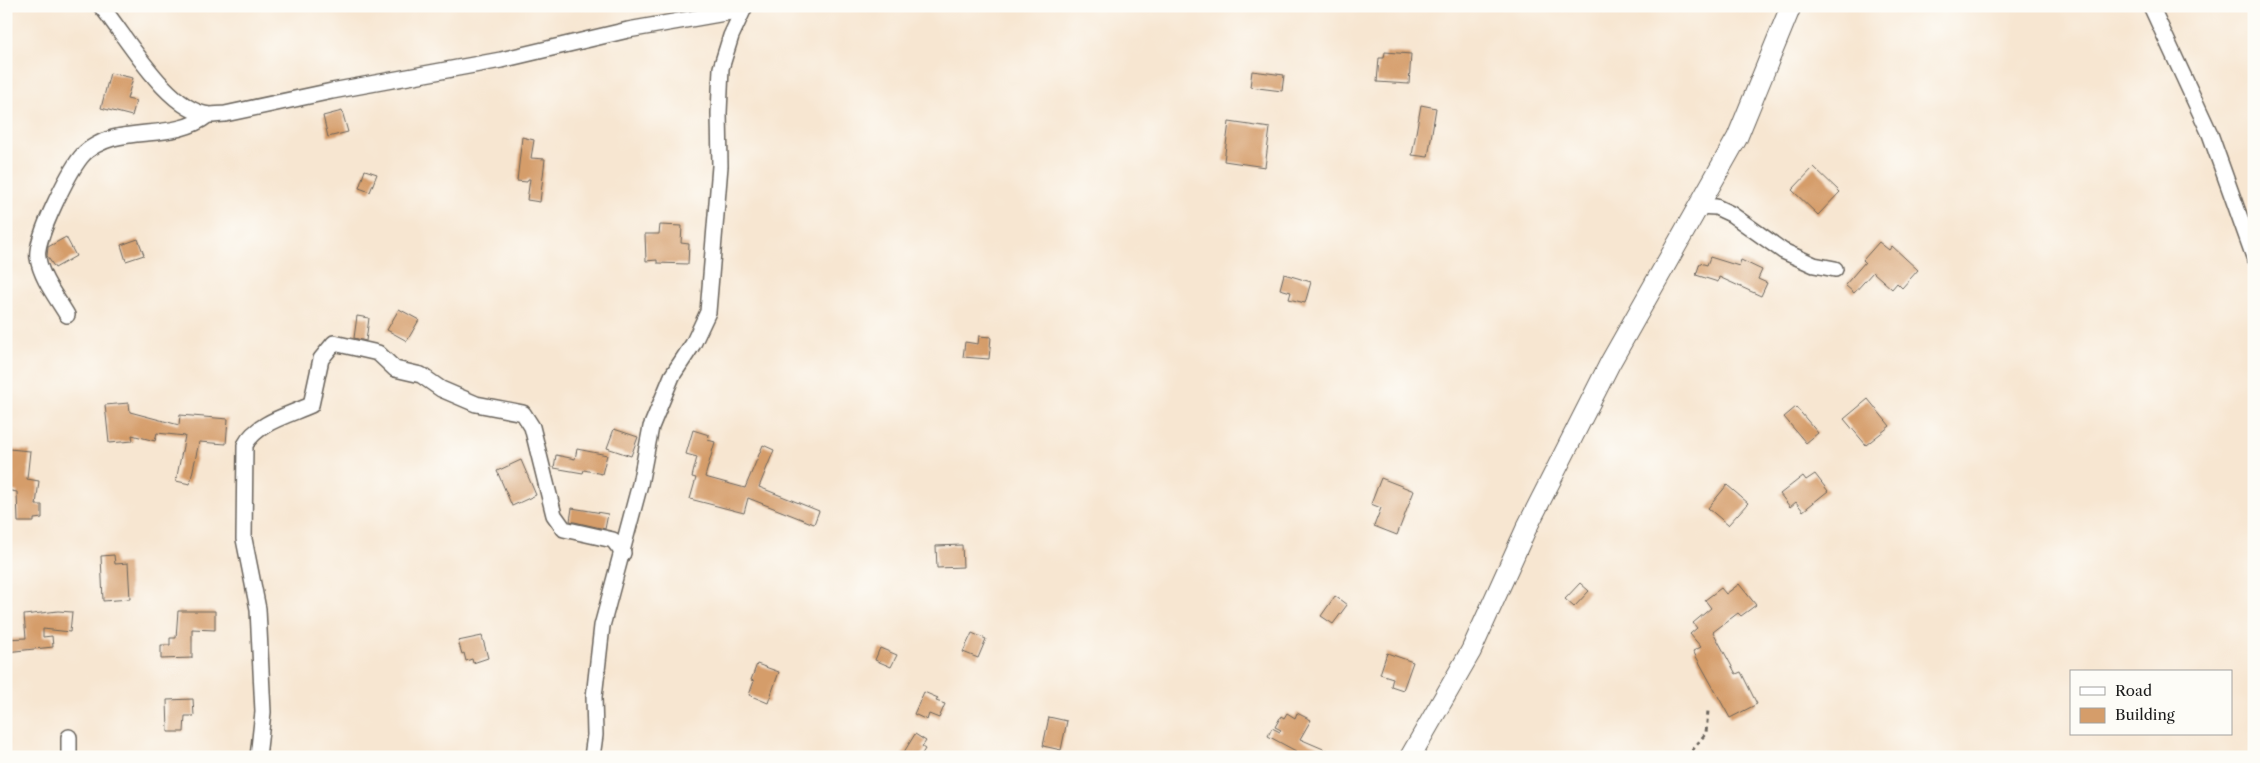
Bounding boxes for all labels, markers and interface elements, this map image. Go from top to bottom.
legend [2070,670,2232,736]
text: Road [2115,681,2152,700]
text: Building [2115,705,2175,724]

